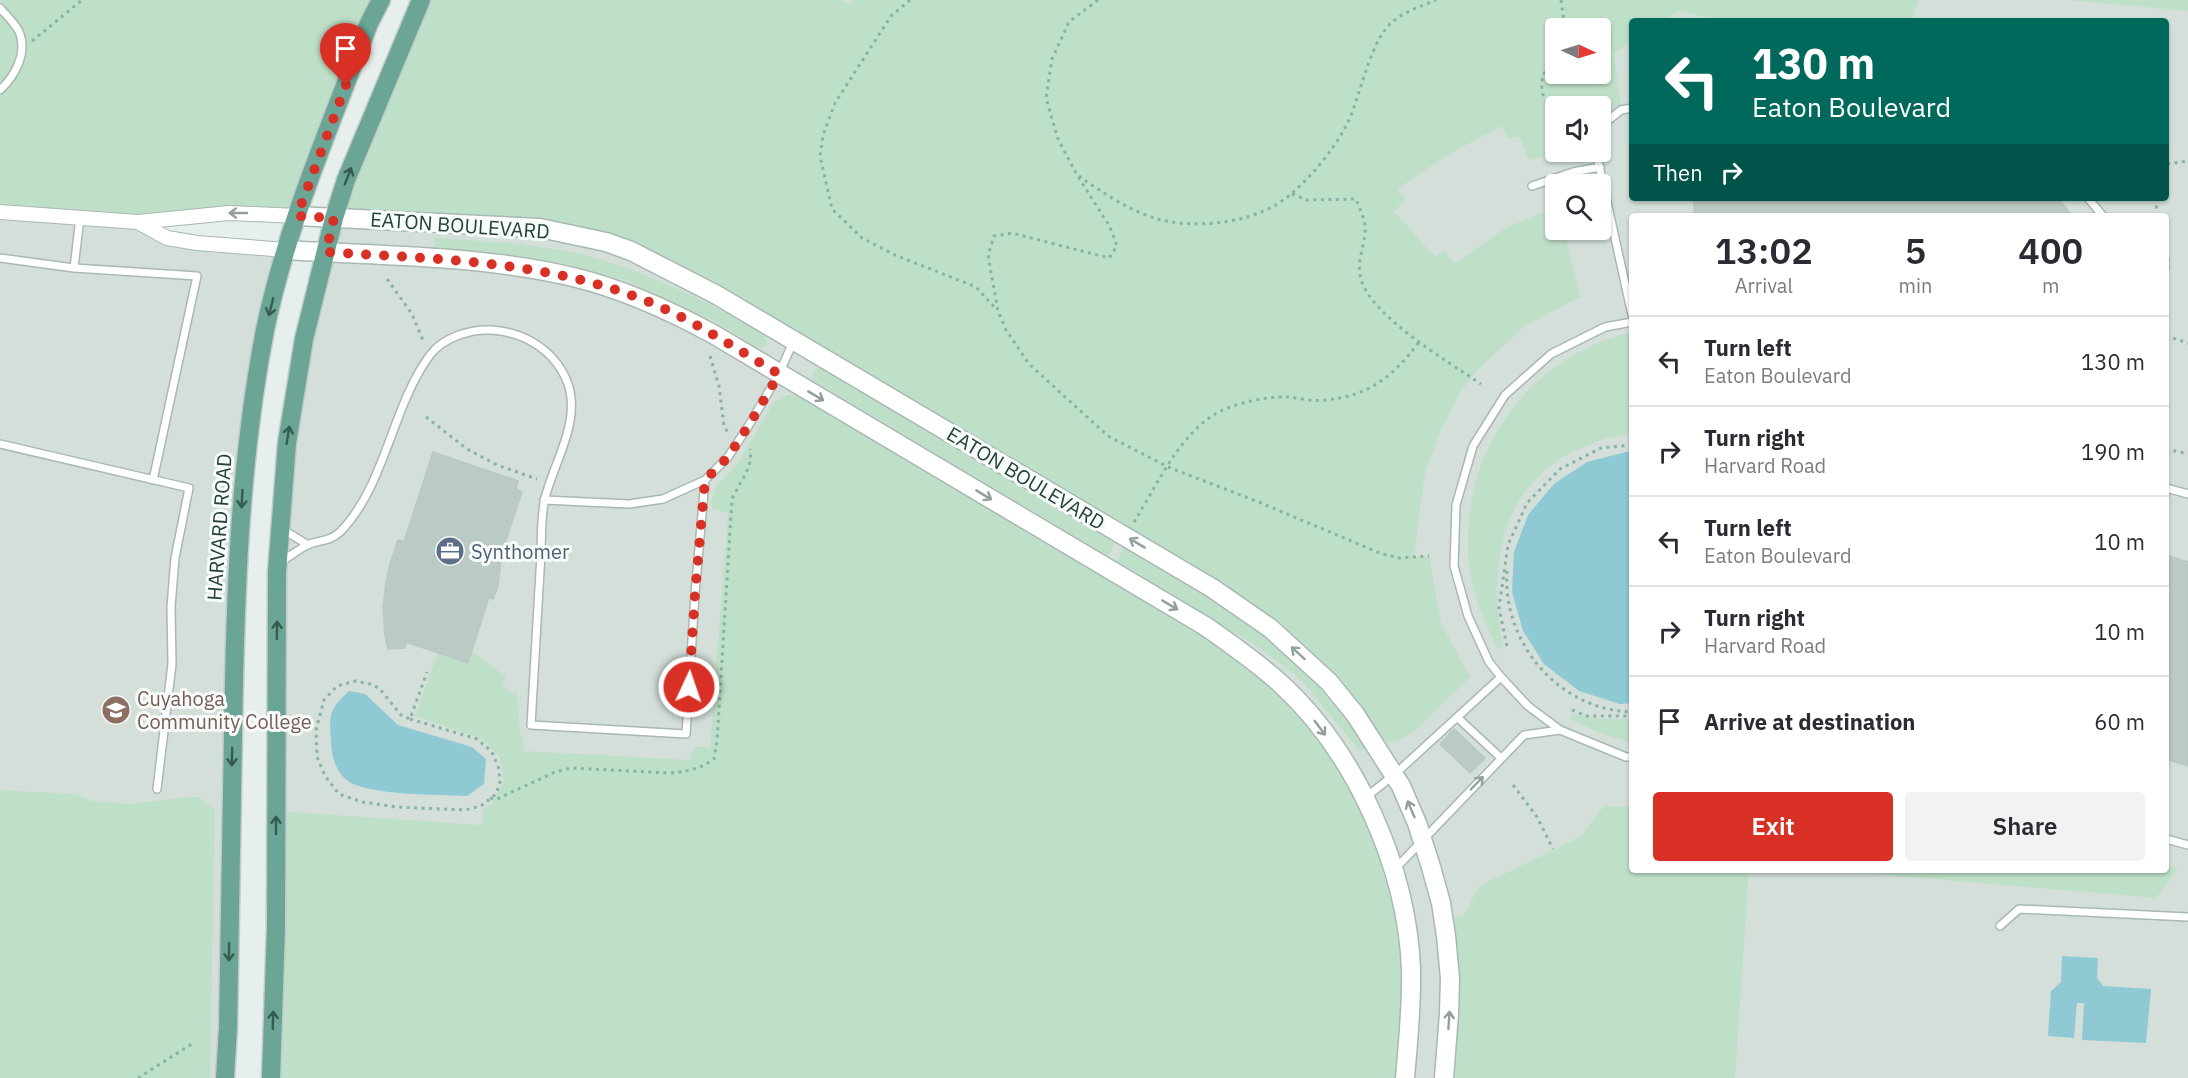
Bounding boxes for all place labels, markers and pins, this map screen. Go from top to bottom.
pin [320,23,371,85]
office icon: Synthomer [434,535,466,567]
place label: Synthomer [471,538,569,565]
place label: Cuyahoga Community College [137,685,312,735]
school or university icon: Cuyahoga Community College [100,694,132,726]

